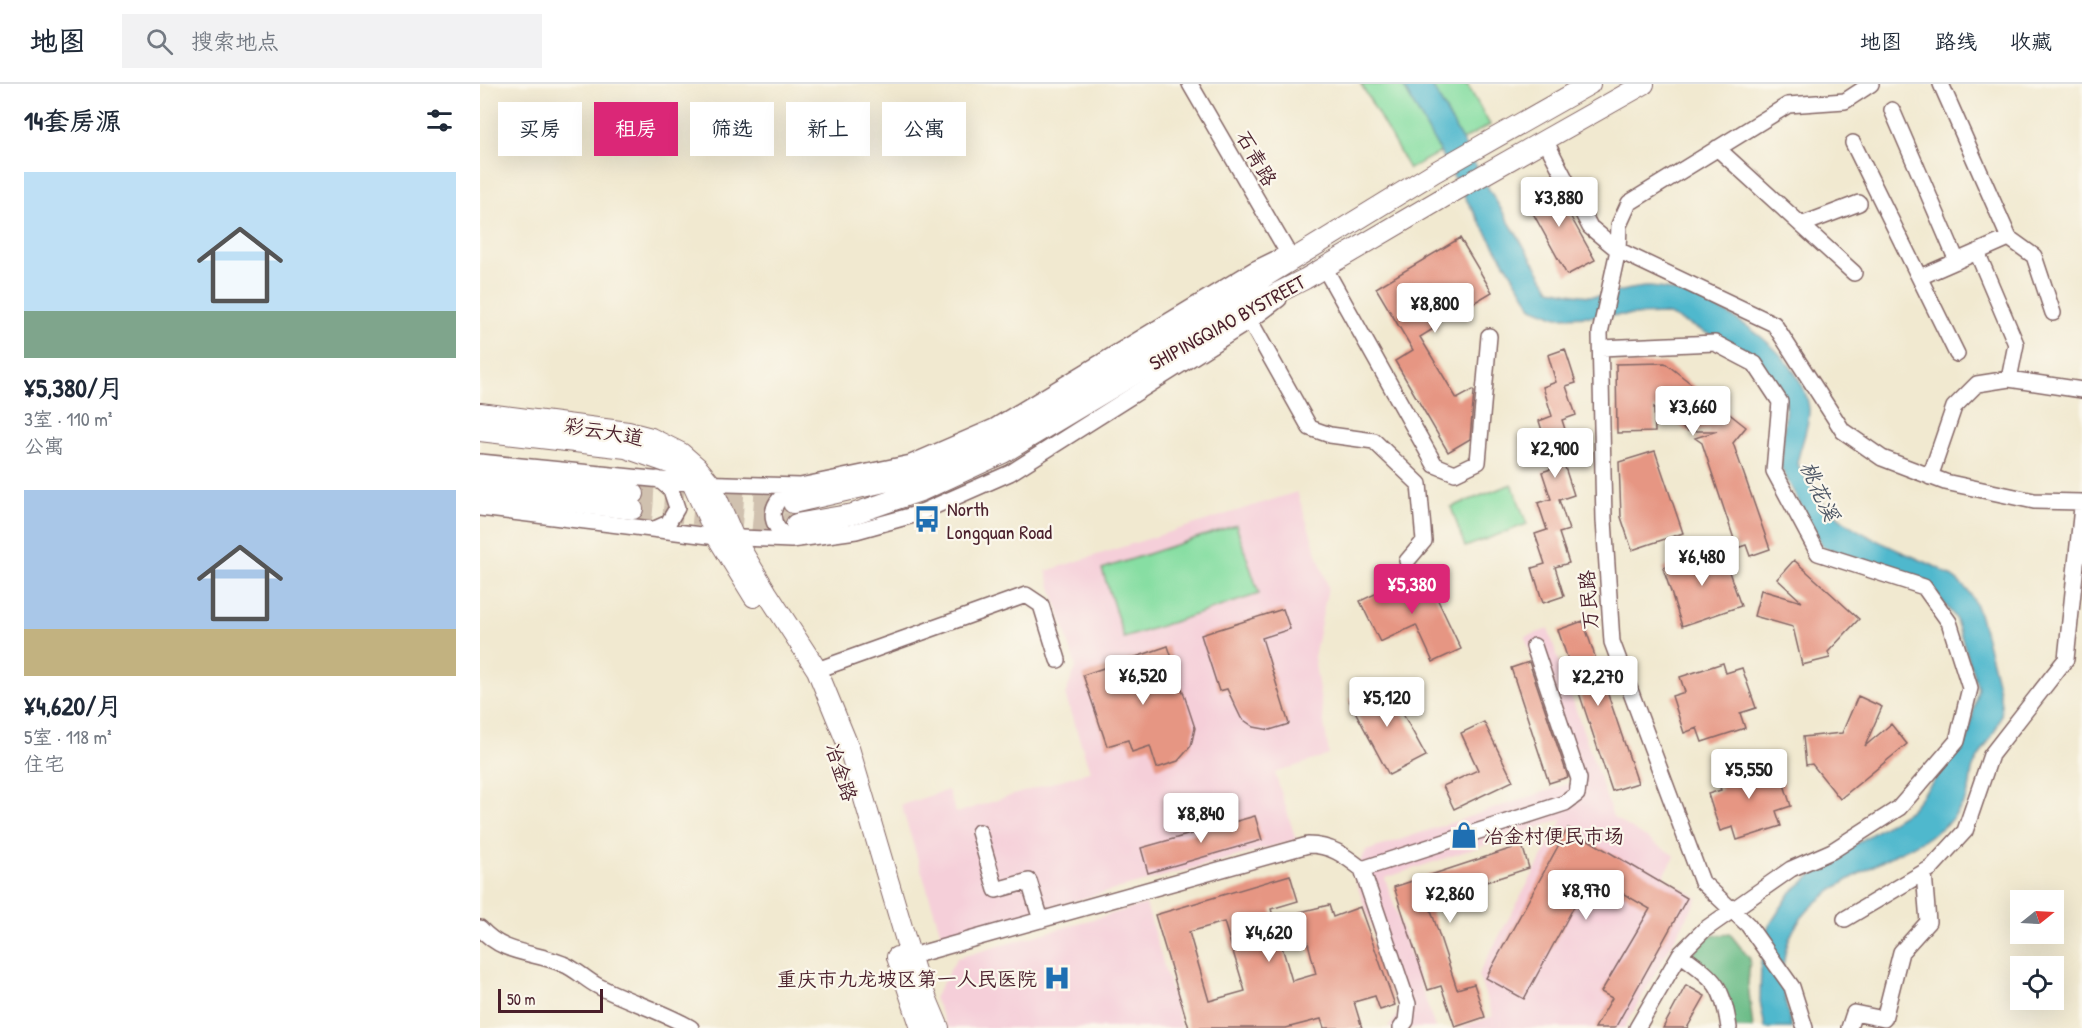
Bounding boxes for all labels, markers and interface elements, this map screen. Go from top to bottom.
search box [122,14,542,68]
text: 地图 [30,22,86,60]
icon: search [143,25,176,58]
text: 搜索地点 [191,26,279,56]
text: 地图 [1860,27,1902,56]
text: 路线 [1935,27,1977,56]
text: 收藏 [2010,27,2052,56]
chip: 买房 [498,102,582,156]
chip: 租房 [594,102,678,156]
chip: 筛选 [690,102,774,156]
chip: 新上 [786,102,870,156]
chip: 公寓 [882,102,966,156]
text: 14套房源 [24,103,121,138]
icon: filters [423,104,456,137]
street label: 石青路 [1230,125,1284,192]
pin: ¥3,880 [1510,177,1608,228]
text: ¥3,880 [1535,183,1583,210]
icon: home [186,211,294,319]
street label: SHIPINGQIAO BYSTREET [1144,268,1311,376]
pin: ¥8,800 [1386,283,1484,334]
text: ¥8,800 [1411,289,1459,316]
text: ¥5,380/月 [24,370,124,405]
pin: ¥3,660 [1644,386,1742,437]
text: ¥3,660 [1669,392,1717,419]
text: 3室 · 110 m² [24,405,112,432]
street label: 彩云大道 [562,411,646,451]
pin: ¥2,900 [1506,428,1604,479]
text: 公寓 [24,432,64,459]
text: ¥2,900 [1531,434,1579,461]
water label: 桃花溪 [1794,456,1847,527]
place label: North Longquan Road [947,495,1052,545]
bus stop icon: North Longquan Road [912,504,942,534]
icon: home [186,529,294,637]
pin: ¥6,480 [1653,536,1751,587]
text: ¥6,480 [1679,542,1725,569]
pin: ¥5,380 [1363,564,1461,615]
street label: 万民路 [1572,568,1604,631]
text: ¥5,380 [1388,570,1436,597]
pin: ¥6,520 [1094,655,1192,706]
pin: ¥2,270 [1549,656,1647,707]
text: ¥6,520 [1119,661,1167,688]
text: ¥2,270 [1573,662,1623,689]
pin: ¥5,120 [1338,677,1436,728]
text: ¥5,120 [1363,683,1411,710]
text: ¥4,620/月 [24,688,122,723]
text: 5室 · 118 m² [24,723,112,750]
street label: 冶金路 [820,739,864,806]
pin: ¥5,550 [1700,749,1798,800]
text: 住宅 [24,750,64,777]
text: ¥5,550 [1725,755,1773,782]
pin: ¥8,840 [1152,793,1250,844]
text: ¥8,840 [1177,799,1225,826]
shop icon: 冶金村便民市场 [1449,820,1479,850]
place label: 冶金村便民市场 [1484,822,1624,849]
pin: ¥8,970 [1537,870,1635,921]
pin: ¥2,860 [1401,873,1499,924]
text: ¥8,970 [1562,876,1610,903]
text: ¥2,860 [1426,879,1474,906]
north arrow [2010,890,2064,944]
map controls [2010,890,2064,1010]
pin: ¥4,620 [1220,912,1318,963]
text: ¥4,620 [1245,918,1293,945]
button: locate [2010,956,2064,1010]
hospital icon: 重庆市九龙坡区第一人民医院 [1042,963,1072,993]
place label: 重庆市九龙坡区第一人民医院 [777,965,1037,992]
scale bar [498,986,603,1014]
text: 50 m [507,988,536,1010]

